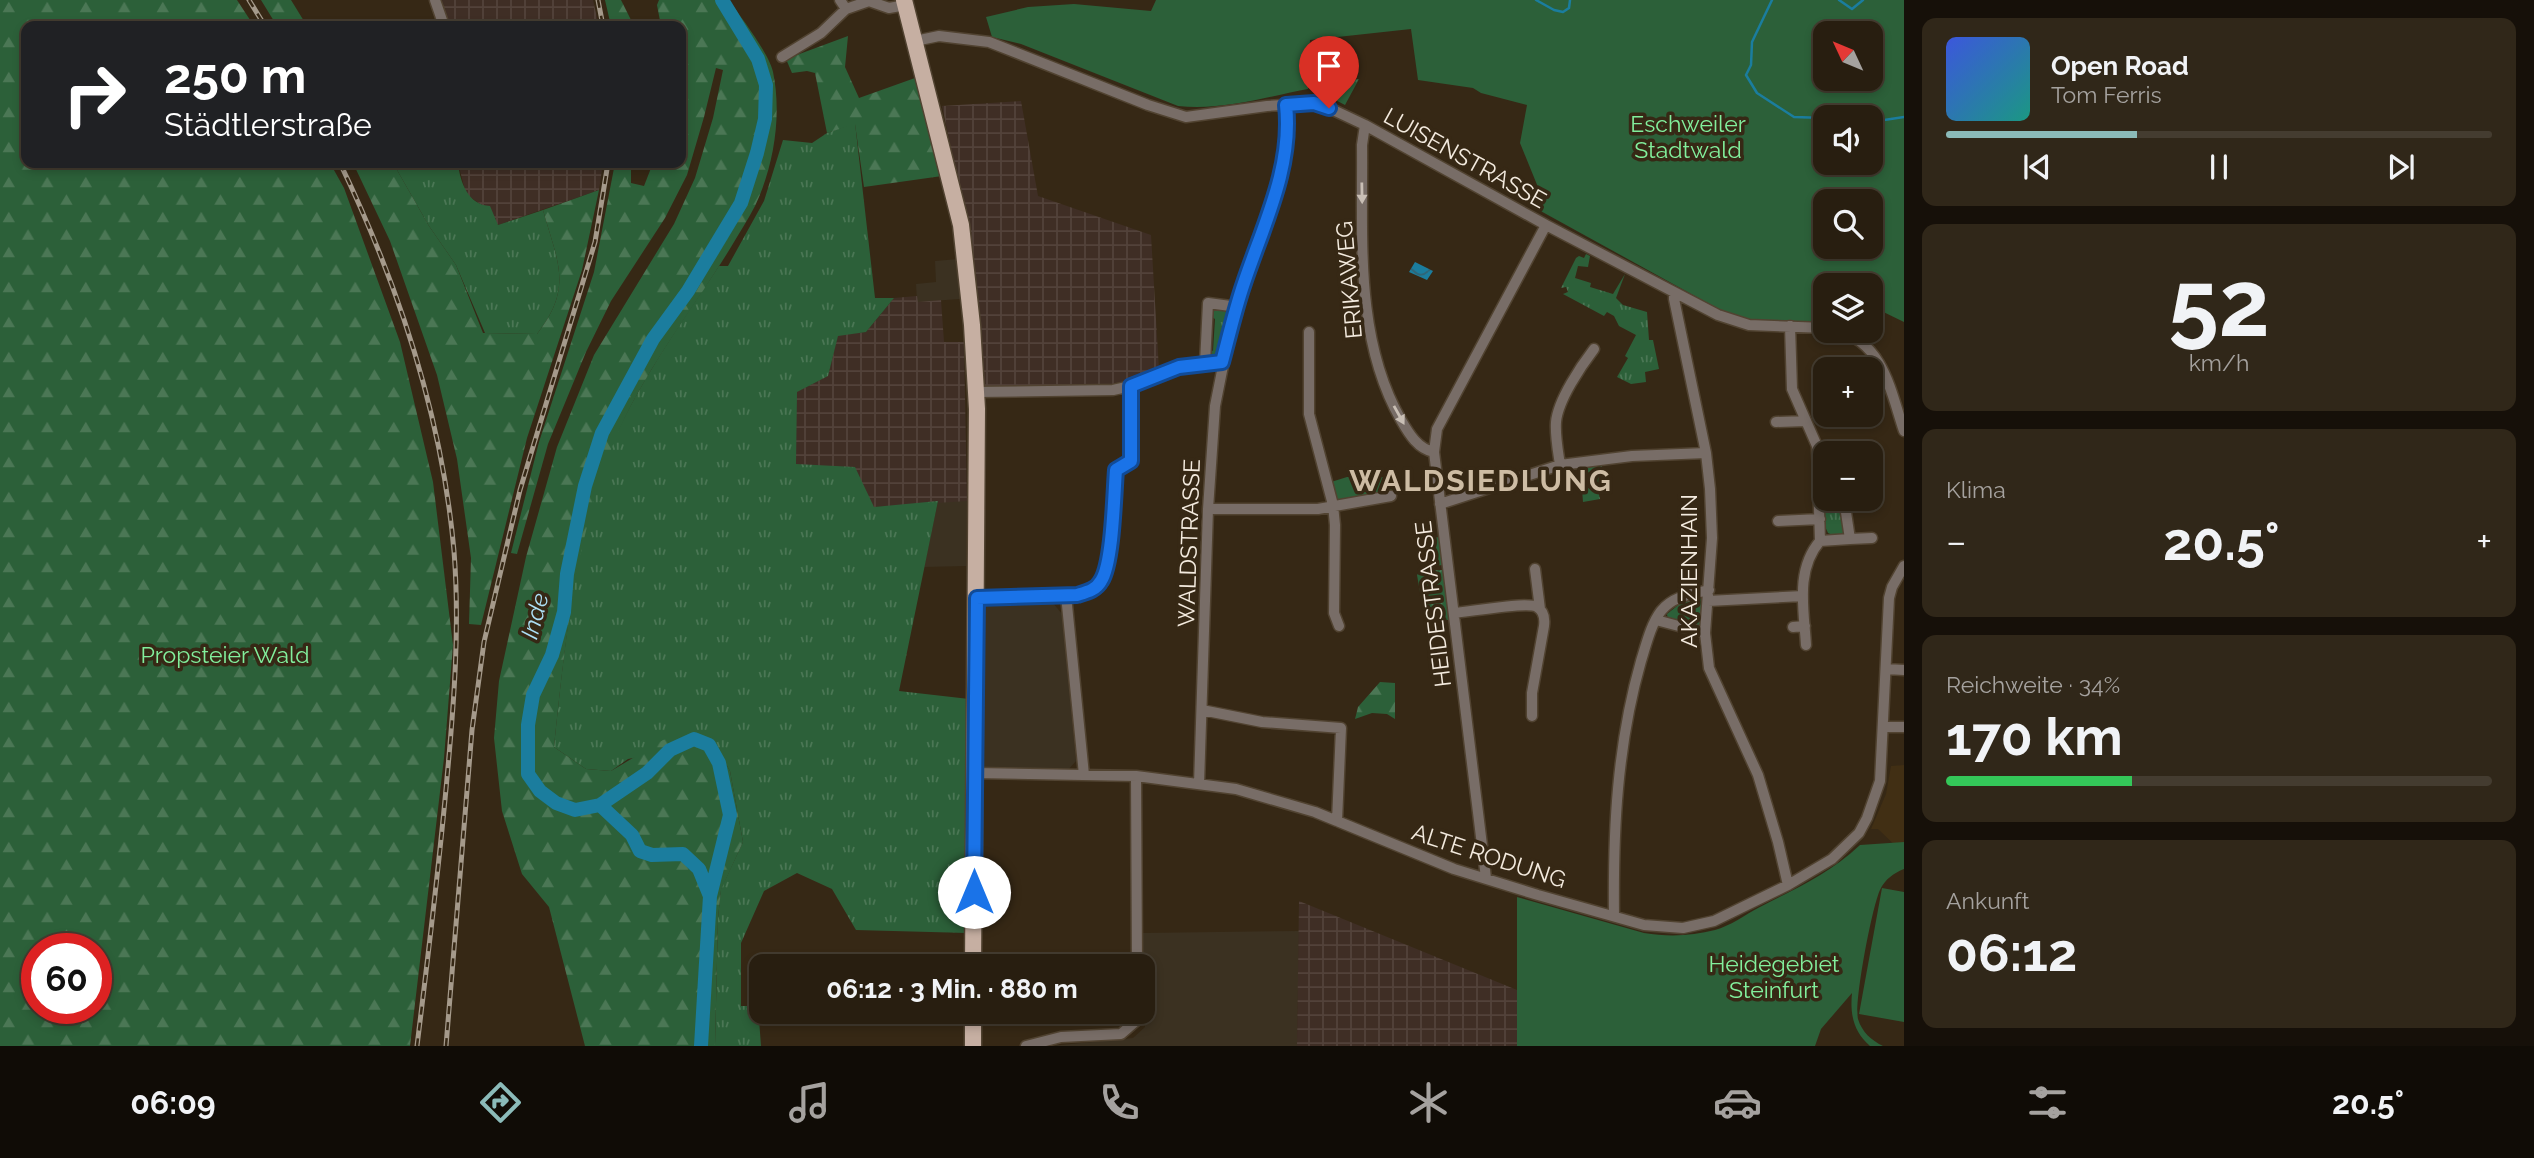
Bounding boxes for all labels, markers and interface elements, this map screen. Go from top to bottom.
north arrow [1813,21,1883,91]
map controls [1813,21,1883,511]
pin [1299,36,1359,108]
text: 250 m [164,47,306,104]
icon: arrive [1310,47,1348,85]
icon: right [49,49,140,140]
text: Open Road [2051,51,2189,81]
text: Tom Ferris [2051,81,2162,108]
street label: LUISENSTRASSE [1379,102,1551,213]
button: sound [1813,105,1883,175]
text: Städtlerstraße [164,106,372,143]
park label: Eschweiler Stadtwald [1630,110,1746,163]
icon: previous [2018,148,2056,186]
icon: pause [2200,148,2238,186]
icon: next [2382,148,2420,186]
one-way arrow [1357,182,1368,204]
button: search [1813,189,1883,259]
street label: ERIKAWEG [1330,220,1367,340]
text: 52 [2168,250,2270,357]
button: layers [1813,273,1883,343]
text: km/h [2189,349,2249,376]
button: + [1813,357,1883,427]
one-way arrow [1393,405,1405,424]
button: − [1813,441,1883,511]
street label: WALDSTRASSE [1172,458,1205,628]
district label: WALDSIEDLUNG [1349,463,1613,498]
text: Klima [1946,476,2006,503]
street label: AKAZIENHAIN [1675,494,1702,648]
text: 20.5° [2163,511,2280,572]
street label: HEIDESTRASSE [1409,519,1456,689]
text: − [1946,519,1966,564]
text: + [2476,519,2492,564]
water label: Inde [514,590,555,642]
park label: Propsteier Wald [140,641,310,668]
text: Reichweite · 34% [1946,671,2120,698]
text: 170 km [1946,706,2123,767]
street label: ALTE RODUNG [1409,818,1570,893]
position arrow [937,855,1011,929]
text: Ankunft [1946,887,2029,914]
text: 06:12 [1946,922,2077,983]
speed limit sign: 60 [21,933,112,1024]
park label: Heidegebiet Steinfurt [1708,950,1840,1003]
text: 06:12 · 3 Min. · 880 m [826,974,1078,1004]
icon: directions [476,1078,525,1127]
icon: music [785,1078,834,1127]
icon: phone [1095,1078,1144,1127]
icon: climate [1404,1078,1453,1127]
icon: car [1713,1078,1762,1127]
icon: filters [2023,1078,2072,1127]
text: 06:09 [130,1084,216,1121]
text: 20.5° [2332,1084,2404,1121]

